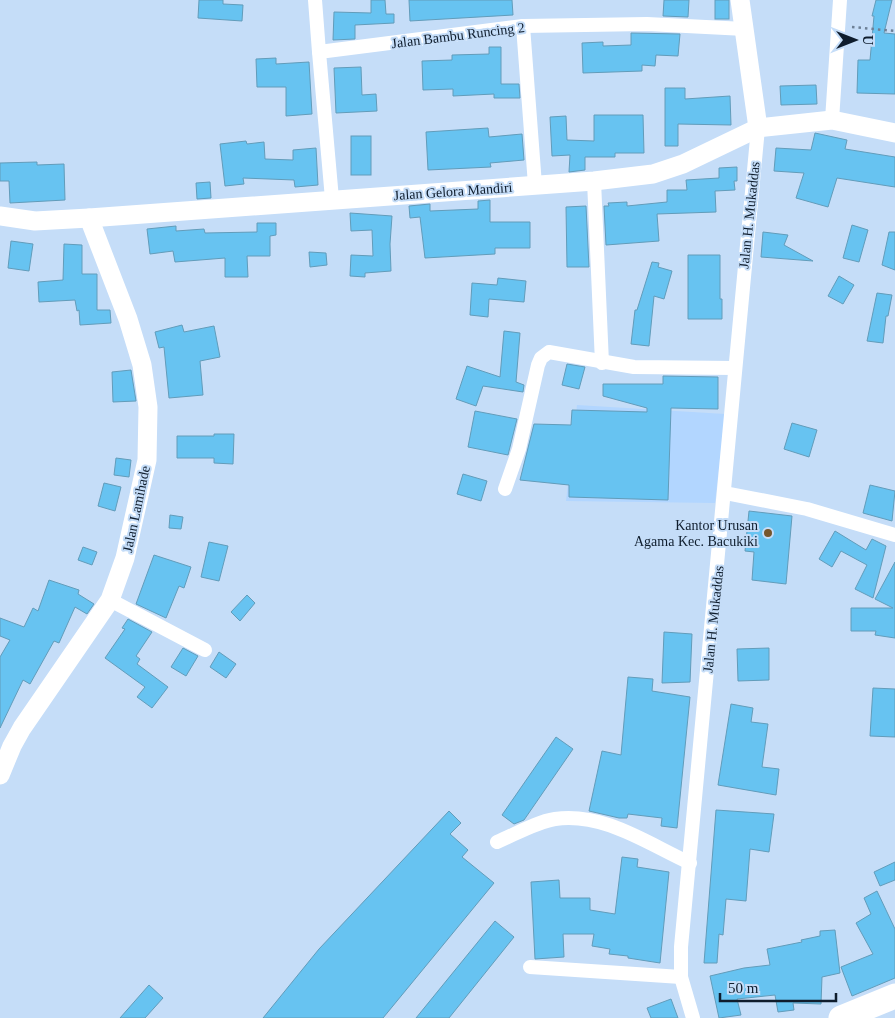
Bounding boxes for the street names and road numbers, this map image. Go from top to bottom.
street label: Jalan Bambu Runcing 2 [391,20,526,51]
street label: Jalan H. Mukaddas [736,161,763,269]
street label: Jalan Gelora Mandiri [393,180,513,203]
street label: Jalan Lamihade [120,464,153,554]
street label: Jalan H. Mukaddas [700,565,727,673]

